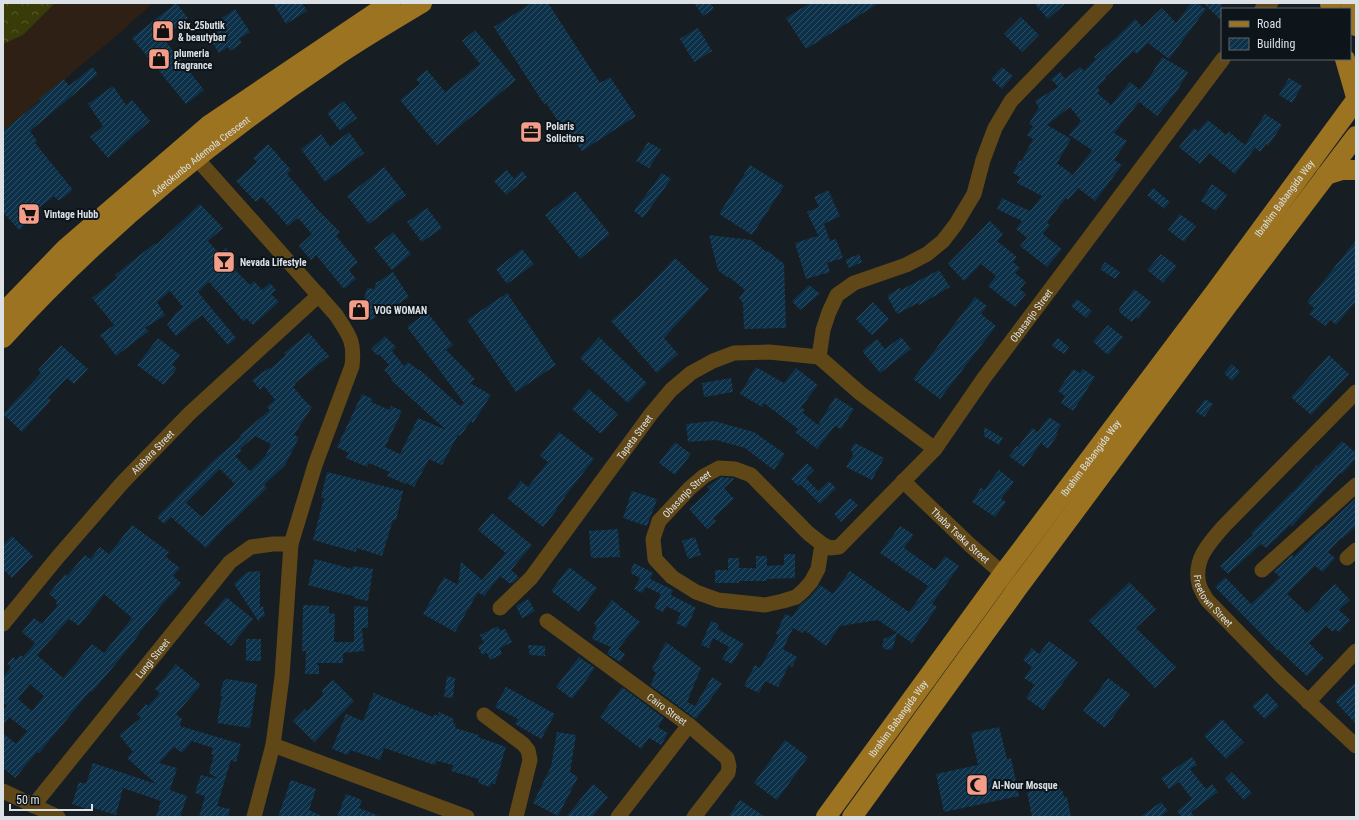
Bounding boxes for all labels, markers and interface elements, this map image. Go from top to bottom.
legend [1221,8,1351,60]
text: Road [1257,17,1281,31]
shop icon: Six_25butik & beautybar [150,18,176,44]
place label: Six_25butik & beautybar [178,20,227,43]
text: Building [1257,37,1295,51]
shop icon: plumeria fragrance [146,46,172,72]
place label: plumeria fragrance [174,48,213,71]
street label: Adetokunbo Ademola Crescent [149,114,252,199]
office icon: Polaris Solicitors [518,119,544,145]
place label: Polaris Solicitors [546,121,585,144]
street label: Ibrahim Babangida Way [1253,158,1316,239]
supermarket icon: Vintage Hubb [16,201,42,227]
place label: Vintage Hubb [44,209,98,220]
bar icon: Nevada Lifestyle [211,249,237,275]
place label: Nevada Lifestyle [240,257,307,268]
street label: Obasanjo Street [1008,287,1055,344]
shop icon: VOG WOMAN [346,297,372,323]
place label: VOG WOMAN [374,305,427,316]
street label: Tapeta Street [615,413,655,462]
street label: Ibrahim Babangida Way [1059,418,1123,498]
street label: Atabara Street [129,428,176,476]
street label: Obasanjo Street [660,468,713,520]
street label: Thaba Tseka Street [929,506,991,565]
street label: Freetown Street [1192,574,1235,629]
street label: Lungi Street [134,637,172,680]
street label: Ibrahim Babangida Way [867,678,930,759]
street label: Cairo Street [645,691,689,728]
mosque icon: Al-Nour Mosque [964,772,990,798]
place label: Al-Nour Mosque [992,780,1058,791]
scale bar [10,786,92,812]
text: 50 m [16,793,40,807]

